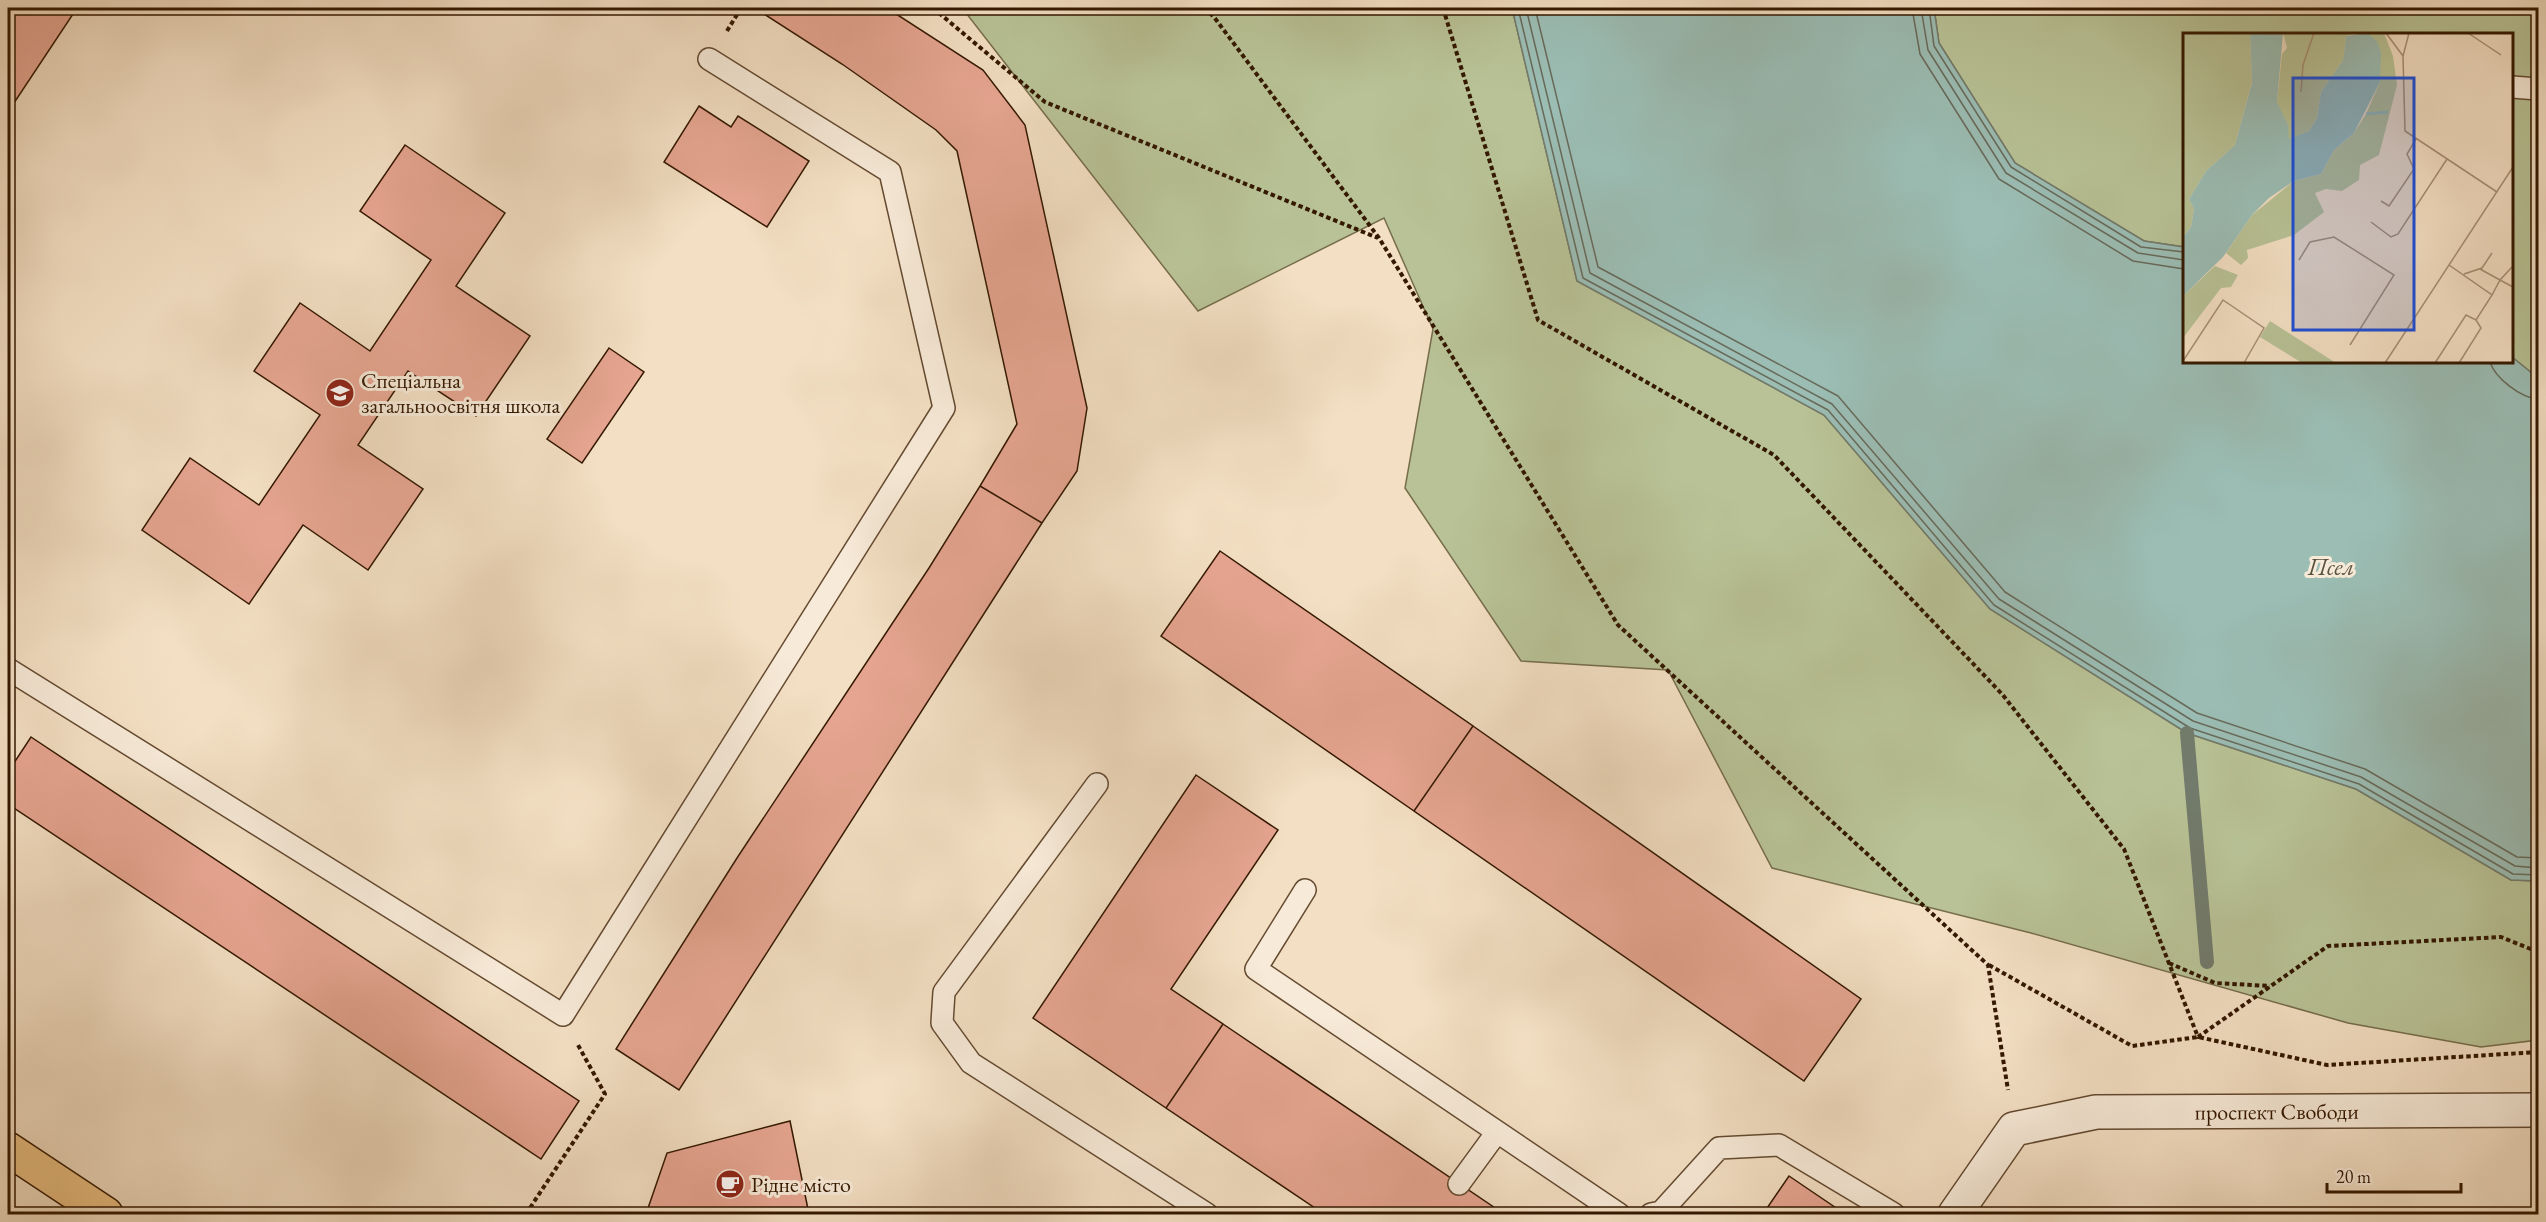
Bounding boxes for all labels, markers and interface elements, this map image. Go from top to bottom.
inset map [2183,33,2513,363]
place label: Спеціальна загальноосвітня школа [361,366,560,420]
school or university icon: Спеціальна загальноосвітня школа [324,377,356,409]
water label: Псел [2307,551,2354,582]
street label: проспект Свободи [2195,1096,2359,1126]
scale bar [2327,1156,2460,1194]
text: 20 m [2336,1165,2371,1188]
cafe icon: Рідне місто [714,1168,746,1200]
place label: Рідне місто [751,1170,851,1199]

